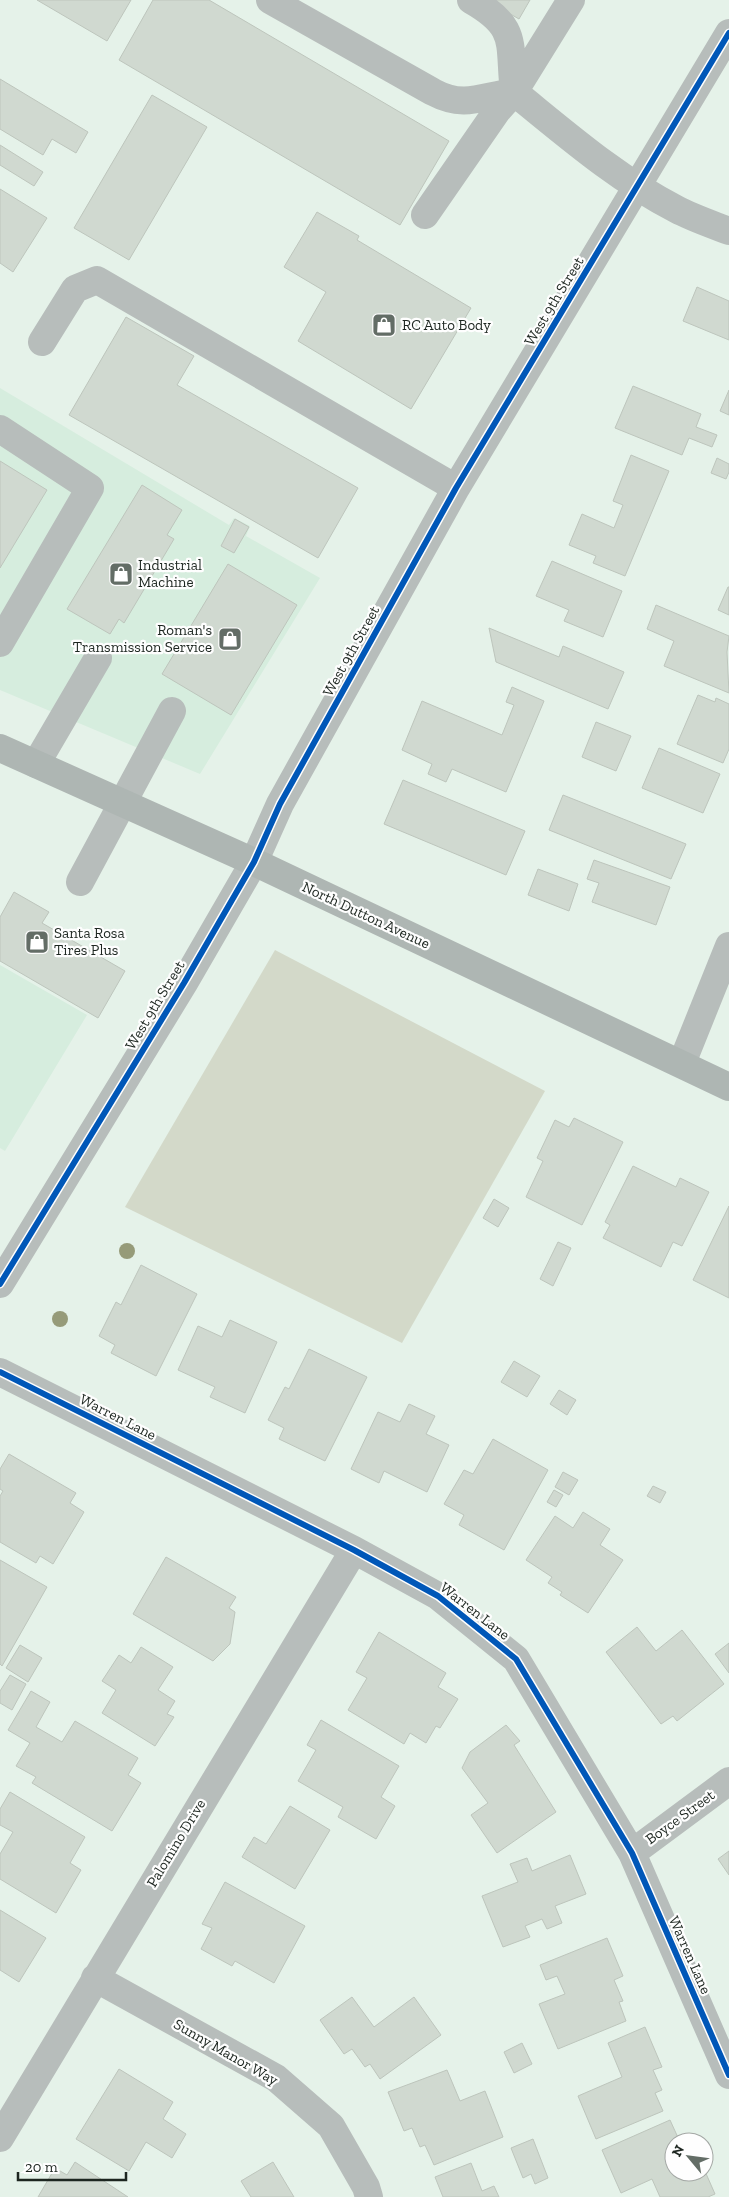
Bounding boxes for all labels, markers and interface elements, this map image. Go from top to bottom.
street label: West 9th Street [520,253,588,349]
shop icon: RC Auto Body [371,312,397,338]
place label: RC Auto Body [402,316,491,334]
place label: Industrial Machine [138,556,202,591]
shop icon: Industrial Machine [108,561,134,587]
street label: West 9th Street [319,602,383,699]
place label: Roman's Transmission Service [73,621,212,656]
shop icon: Roman's Transmission Service [217,626,243,652]
street label: North Dutton Avenue [299,878,433,952]
place label: Santa Rosa Tires Plus [54,924,125,959]
shop icon: Santa Rosa Tires Plus [24,929,50,955]
street label: West 9th Street [121,957,189,1053]
street label: Warren Lane [77,1390,159,1444]
street label: Warren Lane [437,1578,513,1644]
street label: Boyce Street [642,1786,718,1848]
street label: Palomino Drive [143,1796,209,1890]
street label: Warren Lane [665,1913,715,1997]
street label: Sunny Manor Way [171,2015,282,2089]
north arrow [664,2132,714,2182]
text: N [668,2142,688,2160]
scale bar [18,2150,125,2182]
text: 20 m [25,2158,58,2176]

